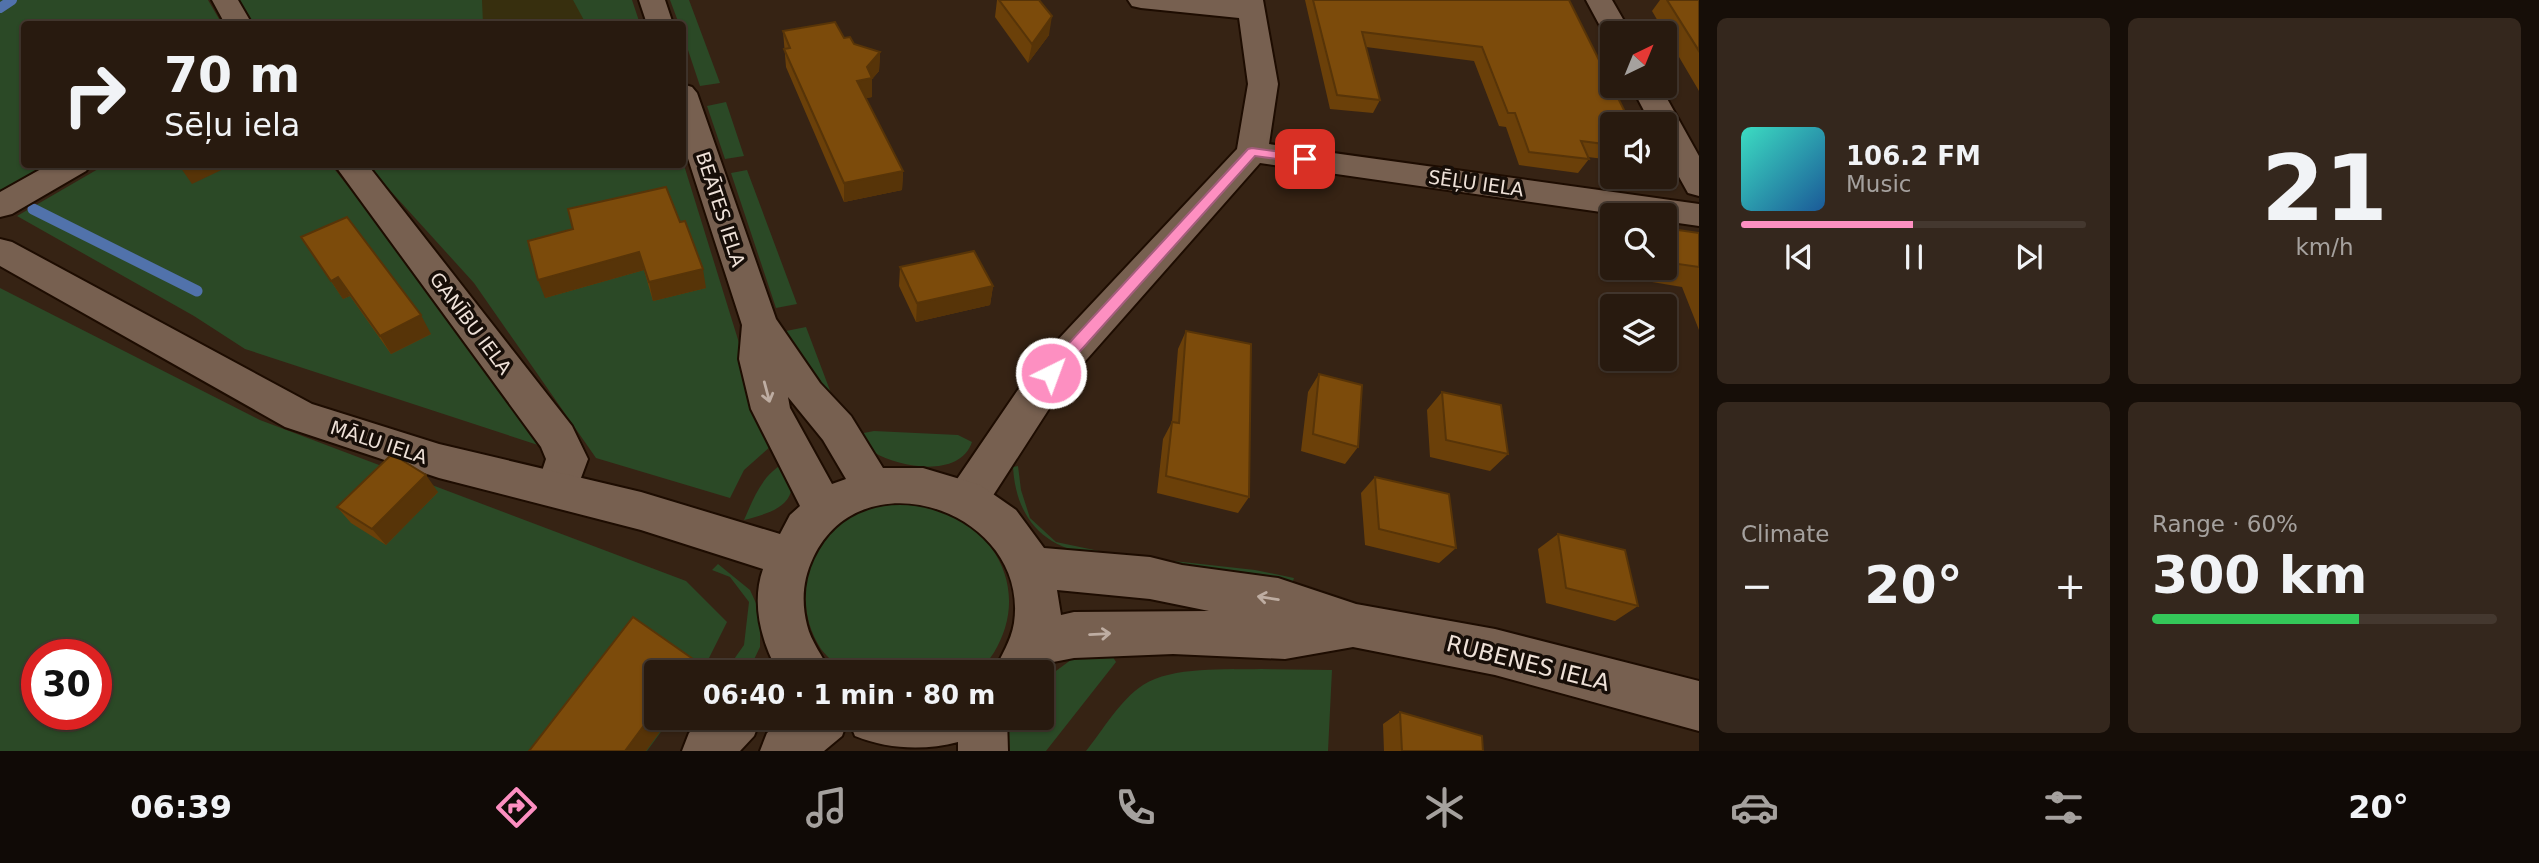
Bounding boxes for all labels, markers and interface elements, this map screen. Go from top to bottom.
north arrow [1600,21,1676,98]
map controls [1600,21,1677,371]
text: 70 m [164,47,300,104]
icon: right [49,49,140,140]
text: Sēļu iela [164,106,300,144]
button: sound [1600,112,1677,189]
pin [1275,129,1335,189]
text: 21 [2261,136,2388,241]
icon: arrive [1286,140,1324,178]
text: 106.2 FM [1846,141,1981,171]
street label: BEĀTES IELA [692,148,751,269]
street label: SĒĻU IELA [1427,164,1525,202]
text: Music [1846,171,1911,197]
button: search [1600,203,1677,280]
text: km/h [2295,234,2354,260]
icon: previous [1780,238,1818,276]
icon: pause [1895,238,1933,276]
icon: next [2010,238,2048,276]
street label: GANĪBU IELA [425,267,517,378]
button: layers [1600,294,1677,371]
position arrow [1014,336,1088,410]
one-way arrow [761,380,774,402]
street label: MĀLU IELA [328,415,431,468]
text: Range · 60% [2152,511,2298,537]
text: Climate [1741,521,1830,547]
text: 300 km [2152,545,2367,605]
text: 20° [1864,555,1963,615]
text: − [1741,564,1773,608]
text: + [2054,564,2086,608]
one-way arrow [1257,591,1279,604]
one-way arrow [1088,627,1111,640]
street label: RUBENES IELA [1444,630,1613,696]
speed limit sign: 30 [21,639,112,730]
text: 06:40 · 1 min · 80 m [703,680,995,710]
icon: directions [492,783,541,832]
icon: music [802,783,851,832]
icon: phone [1111,783,1160,832]
icon: climate [1420,783,1469,832]
icon: car [1730,783,1779,832]
icon: filters [2039,783,2088,832]
text: 06:39 [130,788,232,826]
text: 20° [2348,788,2409,826]

